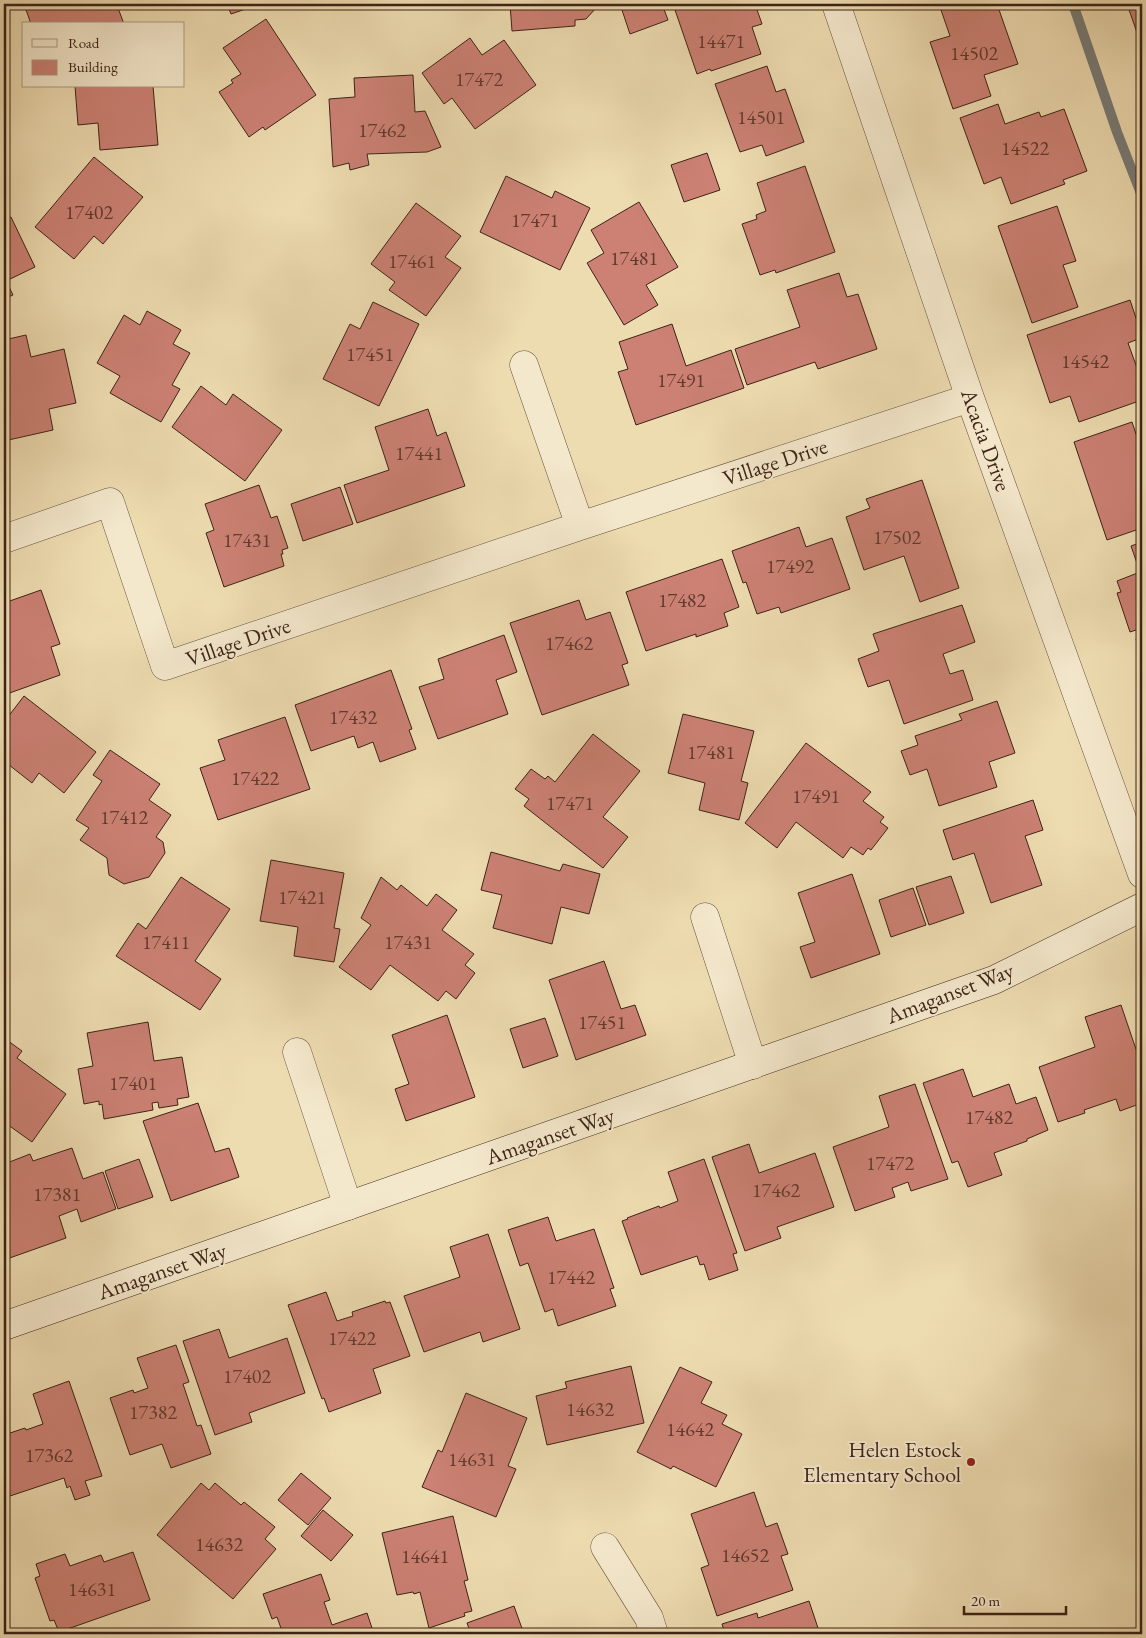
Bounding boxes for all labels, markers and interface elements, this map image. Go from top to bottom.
legend [22,22,185,88]
house number: 14471 [697,28,745,54]
text: Road [68,33,100,52]
house number: 14502 [950,40,998,66]
text: Building [68,57,118,76]
house number: 17472 [455,66,503,92]
house number: 14501 [737,104,785,130]
house number: 17462 [358,117,406,143]
house number: 14522 [1001,135,1049,161]
house number: 17402 [65,199,113,225]
house number: 17471 [511,207,559,233]
house number: 17481 [610,245,658,271]
house number: 17461 [388,248,436,274]
house number: 17451 [346,341,394,367]
house number: 14542 [1061,348,1109,374]
house number: 17491 [657,367,705,393]
street label: Acacia Drive [954,384,1018,496]
street label: Village Drive [719,431,832,493]
house number: 17441 [395,440,443,466]
house number: 17502 [873,524,921,550]
house number: 17431 [223,527,271,553]
house number: 17492 [766,553,814,579]
house number: 17482 [658,587,706,613]
street label: Village Drive [182,610,294,673]
house number: 17462 [545,630,593,656]
house number: 17432 [329,704,377,730]
house number: 17481 [687,739,735,765]
house number: 17422 [231,765,279,791]
house number: 17491 [792,783,840,809]
house number: 17471 [546,790,594,816]
house number: 17412 [100,804,148,830]
house number: 17421 [278,884,326,910]
house number: 17411 [142,929,190,955]
house number: 17431 [384,929,432,955]
street label: Amaganset Way [881,955,1018,1031]
house number: 17451 [578,1009,626,1035]
house number: 17401 [109,1070,157,1096]
street label: Amaganset Way [481,1100,619,1172]
house number: 17482 [965,1104,1013,1130]
house number: 17472 [866,1150,914,1176]
house number: 17462 [752,1177,800,1203]
house number: 17381 [33,1181,81,1207]
street label: Amaganset Way [93,1235,231,1307]
house number: 17442 [547,1264,595,1290]
house number: 17422 [328,1325,376,1351]
house number: 17402 [223,1363,271,1389]
house number: 14632 [566,1396,614,1422]
house number: 17382 [129,1399,177,1425]
house number: 14642 [666,1416,714,1442]
place label: Helen Estock Elementary School [803,1435,962,1489]
house number: 17362 [25,1442,73,1468]
house number: 14631 [448,1446,496,1472]
marker: Helen Estock Elementary School [965,1456,977,1468]
house number: 14632 [195,1531,243,1557]
house number: 14652 [721,1542,769,1568]
house number: 14641 [401,1543,449,1569]
house number: 14631 [68,1576,116,1602]
scale bar [964,1583,1066,1615]
text: 20 m [971,1591,1000,1610]

